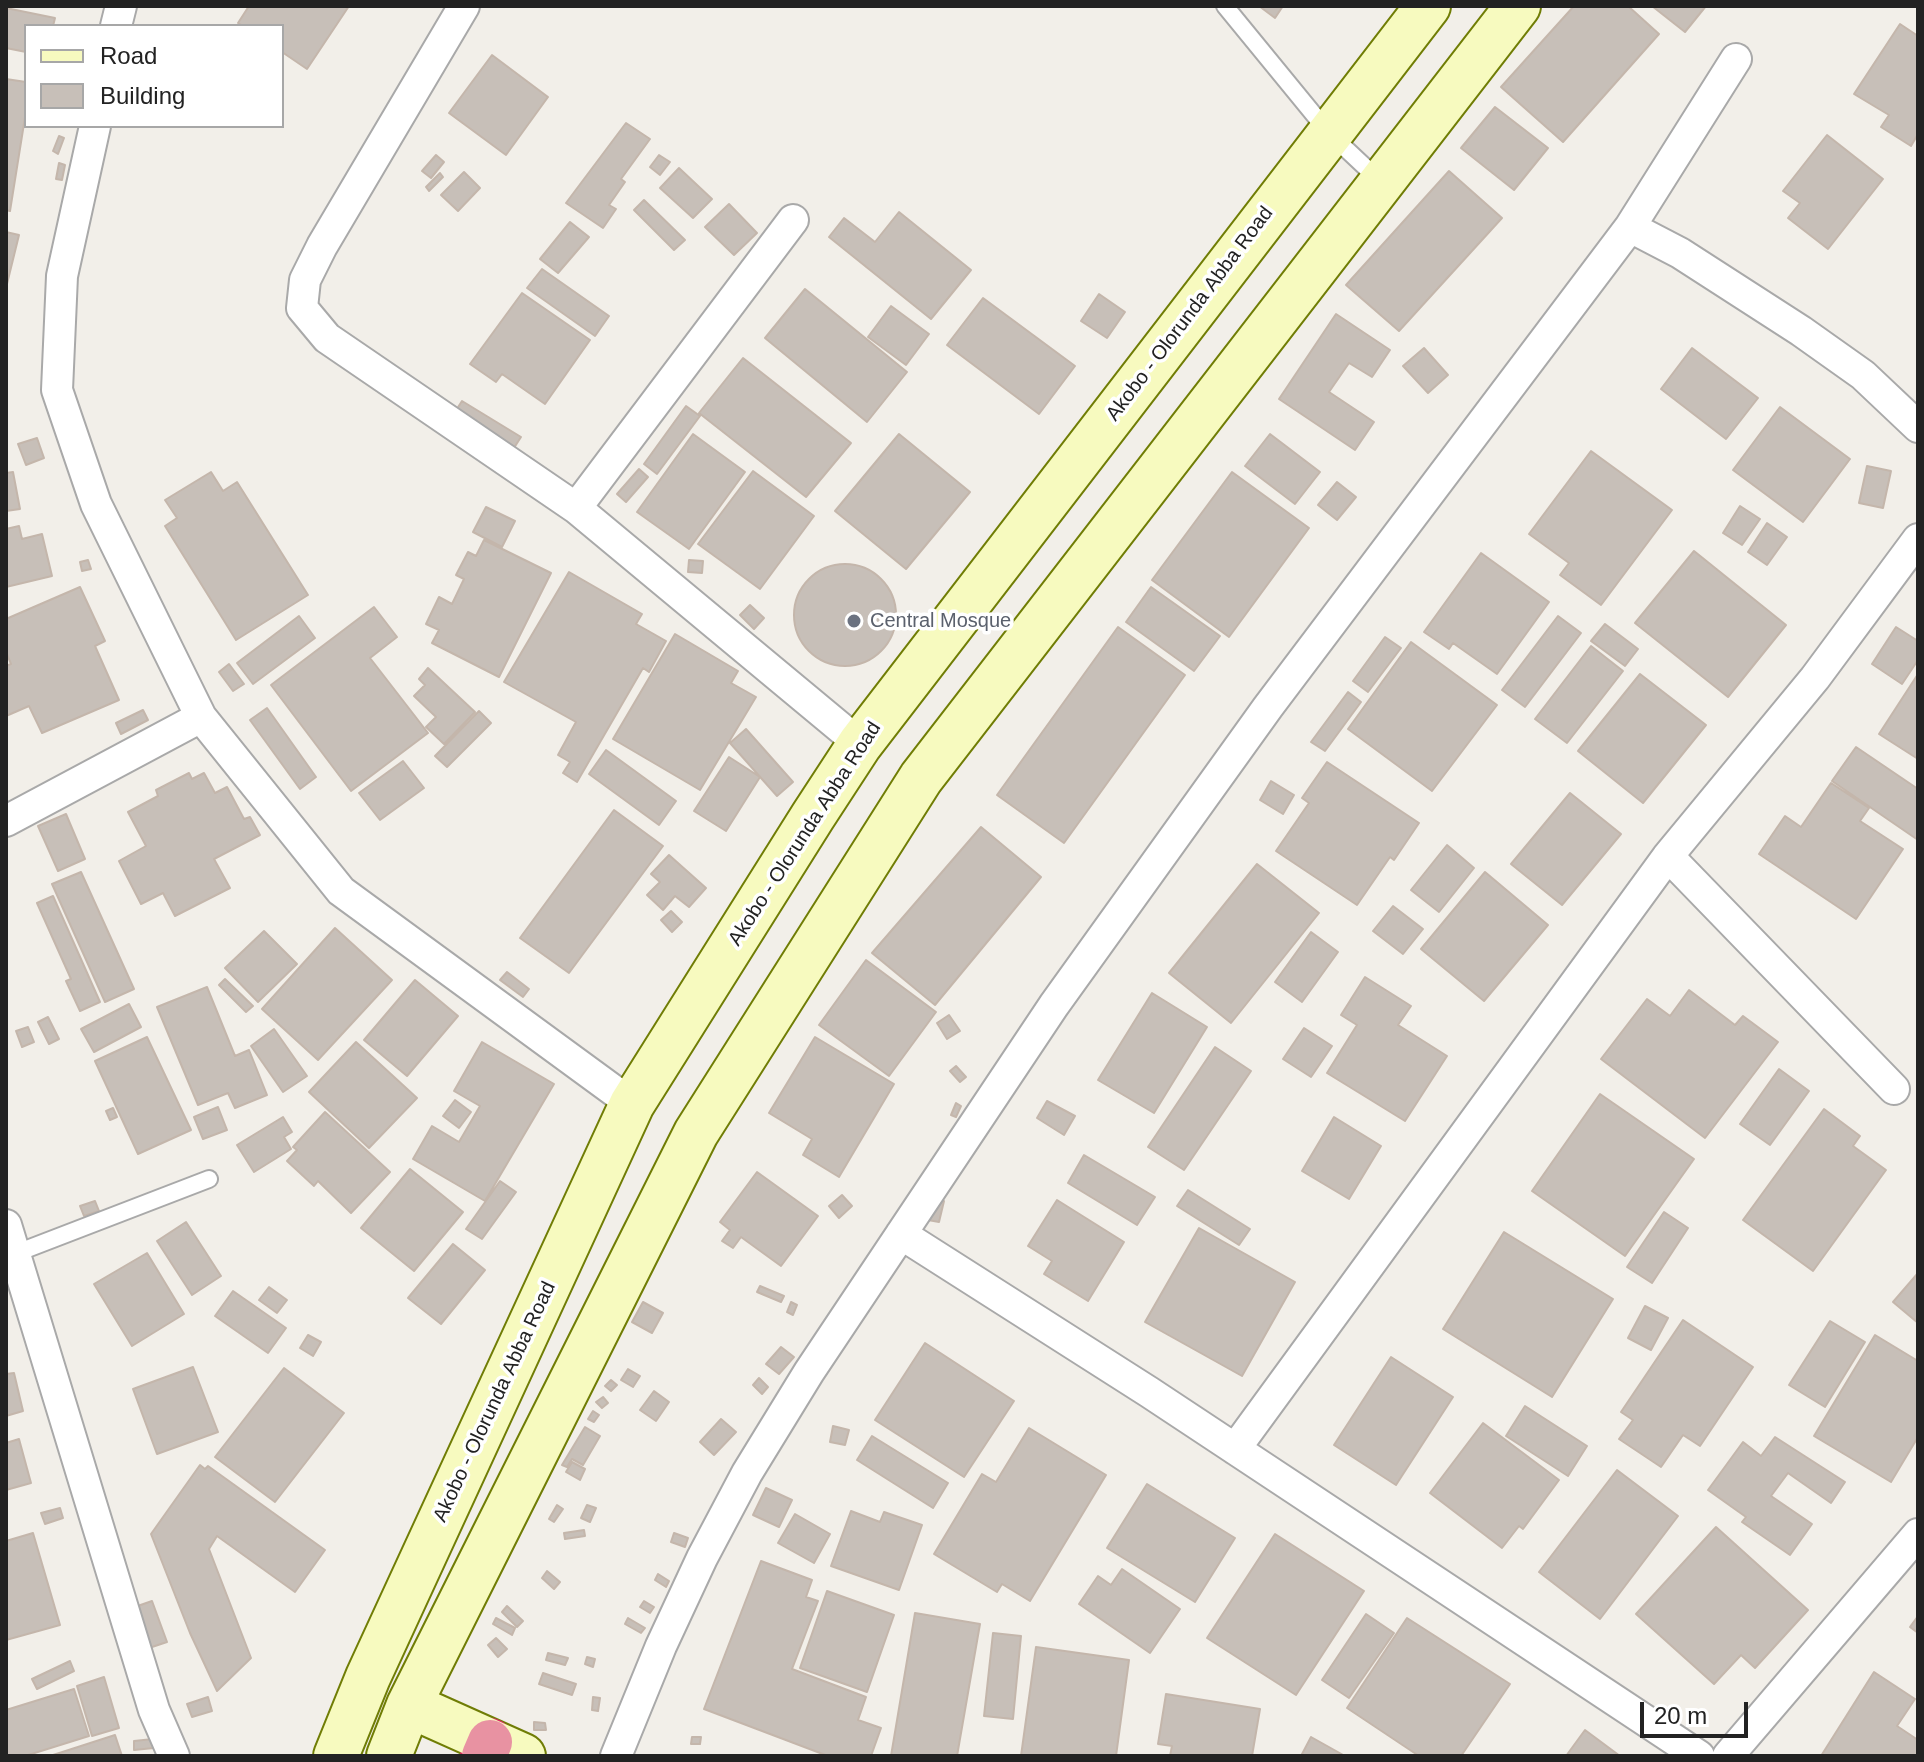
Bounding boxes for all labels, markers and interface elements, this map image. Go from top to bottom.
legend [24,24,284,128]
text: Road [100,42,157,69]
text: Building [100,82,185,109]
street label: Akobo - Olorunda Abba Road [1101,202,1279,426]
place label: Central Mosque [870,609,1011,633]
marker: Central Mosque [845,612,863,630]
street label: Akobo - Olorunda Abba Road [723,717,887,951]
street label: Akobo - Olorunda Abba Road [429,1278,561,1526]
scale bar [1644,1686,1752,1736]
text: 20 m [1654,1702,1707,1729]

